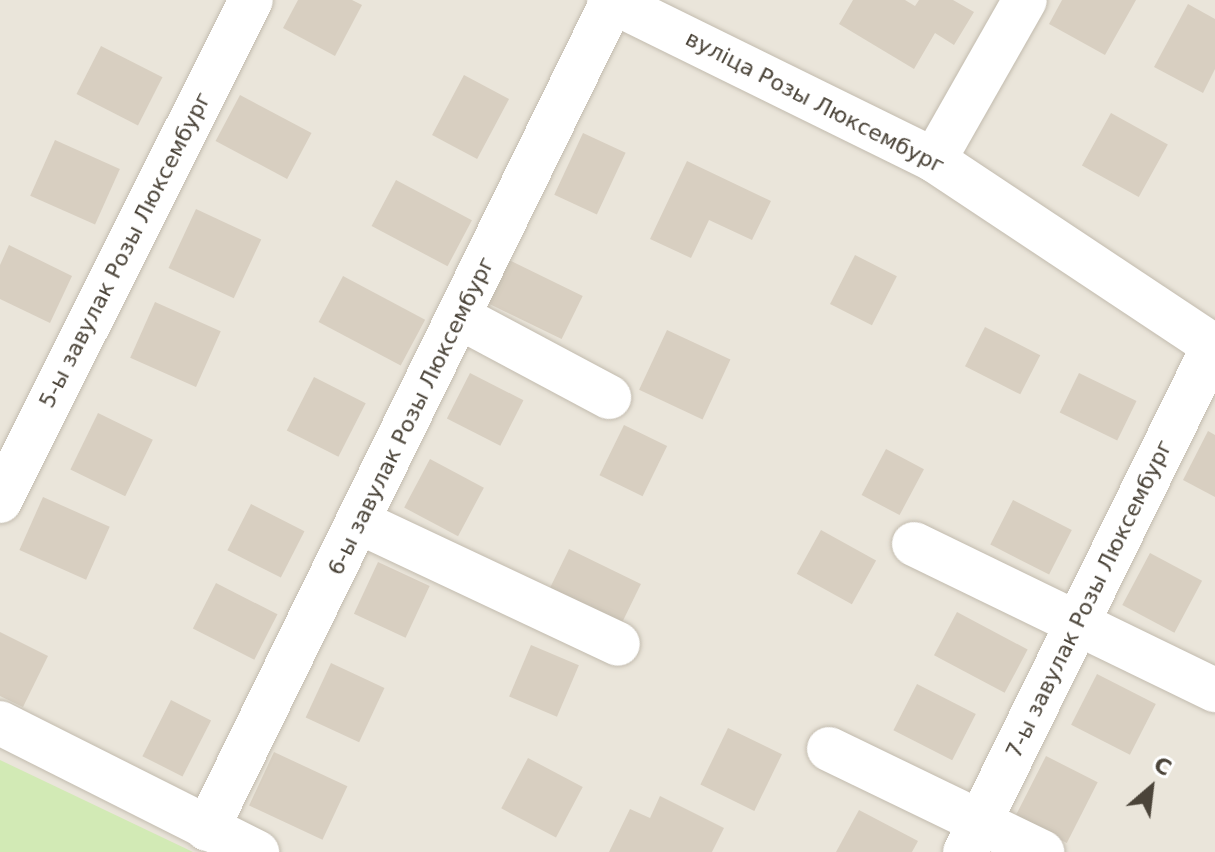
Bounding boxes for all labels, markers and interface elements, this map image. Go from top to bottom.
street label: вуліца Розы Люксембург [681,25,949,179]
street label: 5-ы завулак Розы Люксембург [34,88,216,412]
street label: 6-ы завулак Розы Люксембург [322,253,500,579]
street label: 7-ы завулак Розы Люксембург [1000,436,1178,762]
north arrow [1111,748,1191,828]
text: С [1150,752,1176,781]

